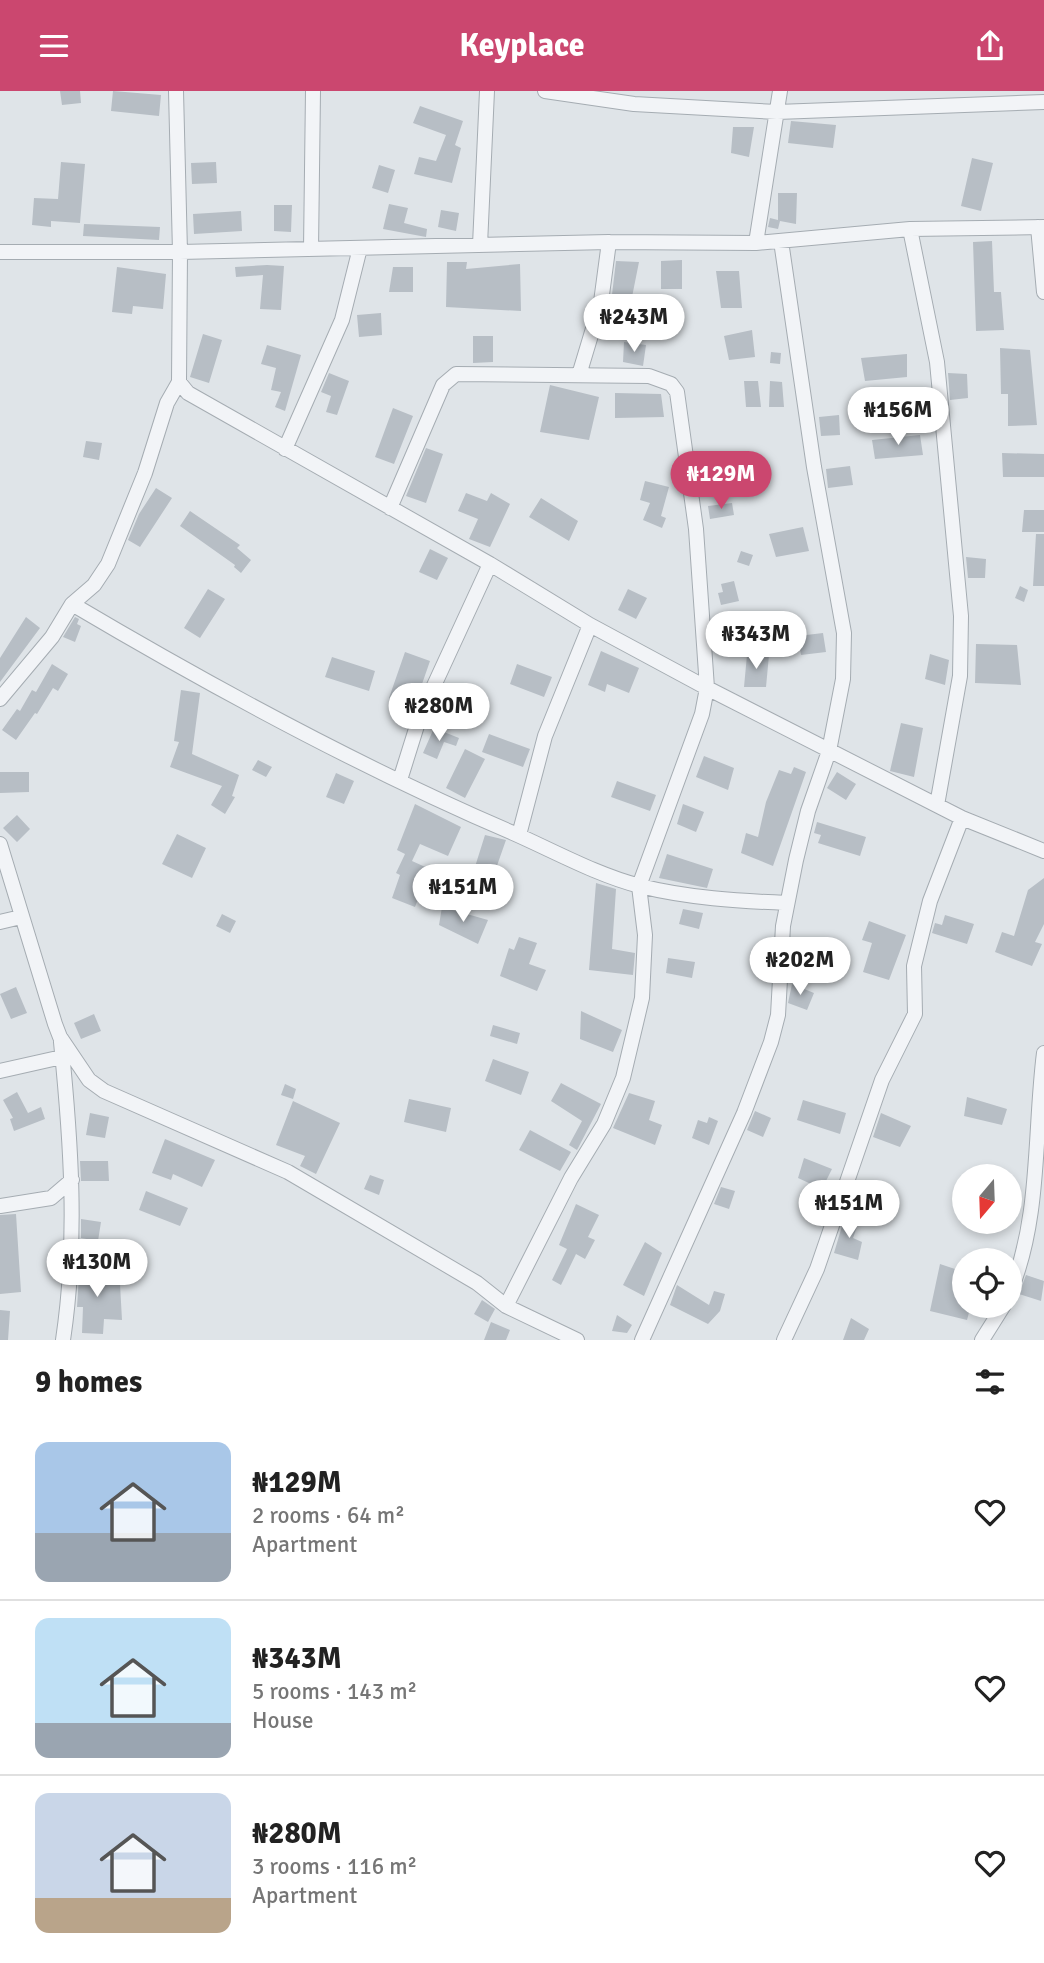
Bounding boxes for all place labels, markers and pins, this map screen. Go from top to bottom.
pin: ₦243M [585,295,683,354]
pin: ₦156M [849,387,947,447]
pin: ₦129M [672,451,770,511]
pin: ₦343M [707,611,805,671]
pin: ₦280M [390,683,488,743]
pin: ₦151M [414,865,512,924]
pin: ₦202M [751,937,849,997]
pin: ₦151M [800,1181,898,1240]
pin: ₦130M [48,1239,146,1299]

